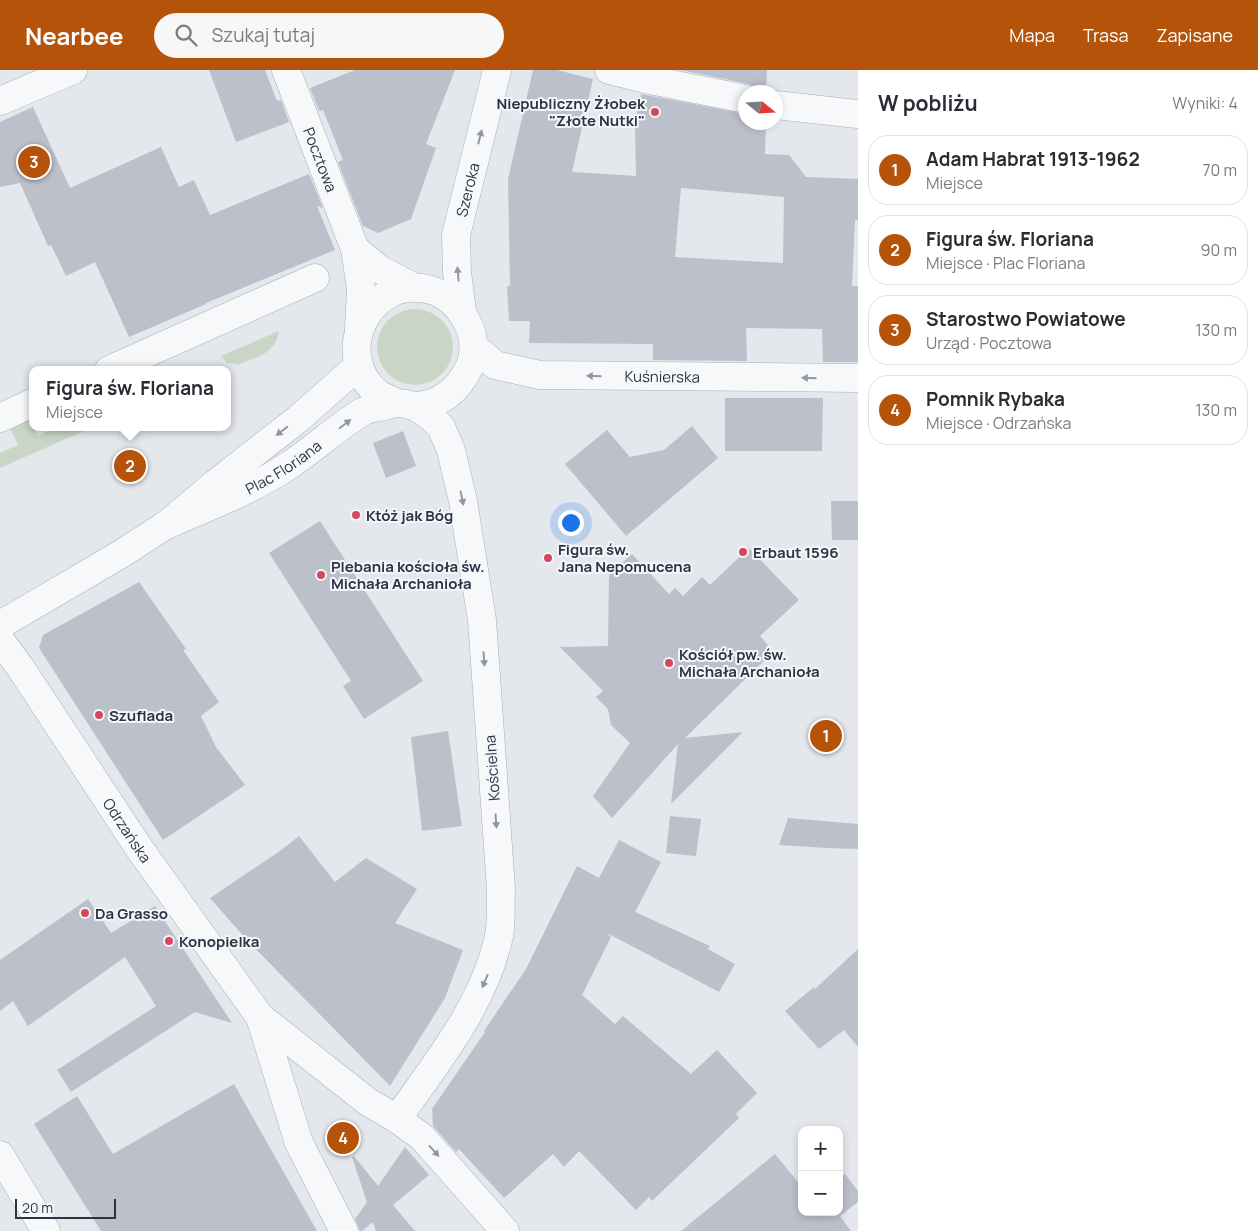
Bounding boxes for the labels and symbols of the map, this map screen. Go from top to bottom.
north arrow [738,85,783,130]
place label: Niepubliczny Żłobek "Złote Nutki" [497,93,646,131]
marker: Niepubliczny Żłobek "Złote Nutki" [649,106,661,118]
street label: Pocztowa [299,124,343,195]
one-way arrow [477,130,485,145]
pin: 3 [18,143,50,181]
street label: Szeroka [450,160,484,219]
one-way arrow [453,266,461,282]
street label: Kuśnierska [625,365,700,387]
one-way arrow [586,371,602,379]
one-way arrow [801,374,817,382]
one-way arrow [338,419,351,430]
one-way arrow [276,425,289,436]
street label: Plac Floriana [242,435,326,499]
pin: 2 [114,447,146,485]
one-way arrow [459,490,467,506]
place label: Któż jak Bóg [366,505,453,526]
marker: Któż jak Bóg [350,509,362,521]
your location [558,510,584,536]
place label: Figura św. Jana Nepomucena [558,539,691,577]
place label: Erbaut 1596 [753,542,839,563]
marker: Erbaut 1596 [737,546,749,558]
marker: Figura św. Jana Nepomucena [542,552,554,564]
place label: Plebania kościoła św. Michała Archanioła [331,556,484,594]
marker: Plebania kościoła św. Michała Archanioła [315,569,327,581]
place label: Kościół pw. św. Michała Archanioła [679,644,820,682]
one-way arrow [480,651,488,667]
marker: Kościół pw. św. Michała Archanioła [663,657,675,669]
place label: Szuflada [109,705,173,726]
marker: Szuflada [93,709,105,721]
pin: 1 [810,717,842,755]
street label: Kościelna [479,734,505,802]
street label: Odrzańska [98,794,157,867]
one-way arrow [492,813,500,829]
place label: Da Grasso [95,903,168,924]
marker: Da Grasso [79,907,91,919]
place label: Konopielka [179,931,259,952]
marker: Konopielka [163,935,175,947]
one-way arrow [480,973,488,988]
pin: 4 [327,1119,359,1157]
one-way arrow [428,1144,439,1157]
scale bar [15,1196,116,1219]

